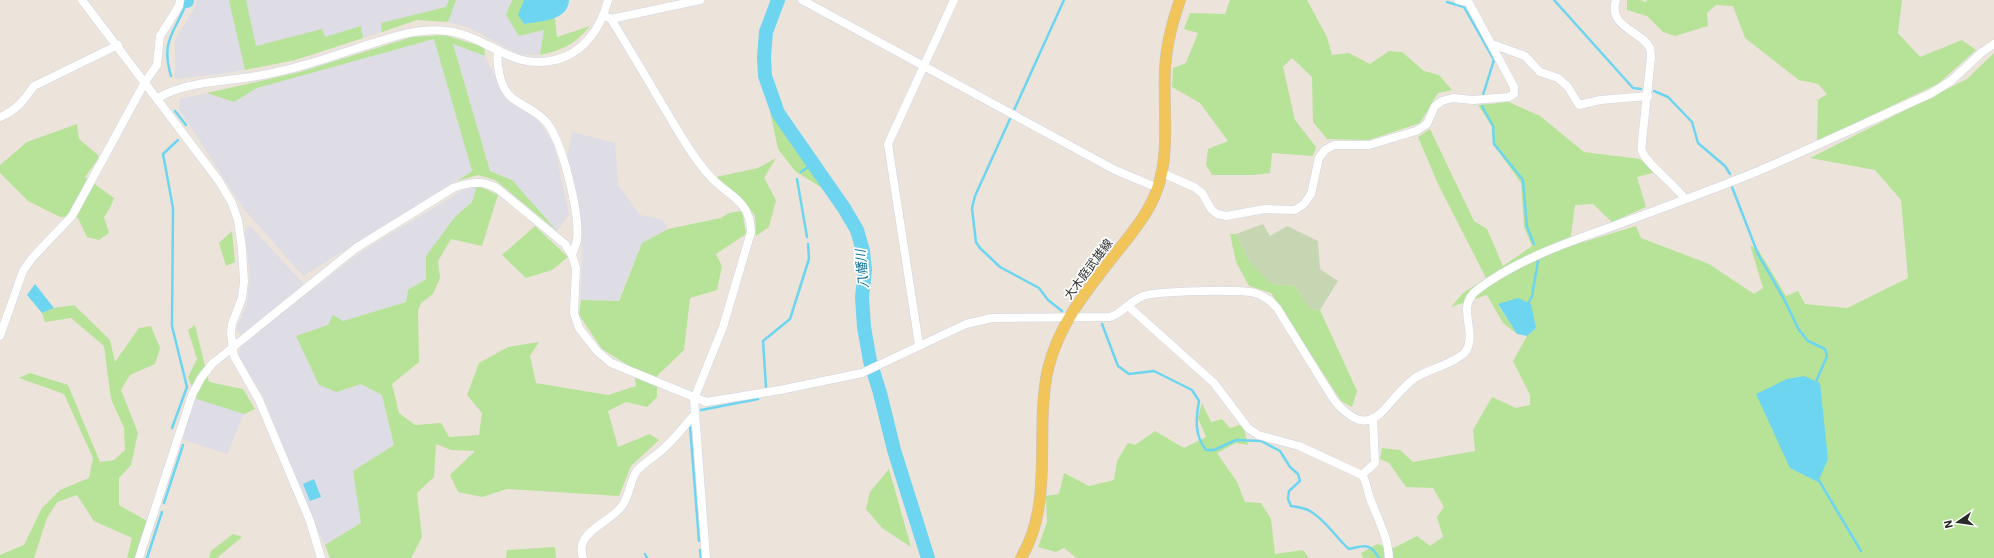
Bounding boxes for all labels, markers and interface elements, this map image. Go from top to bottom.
street label: 大木庭武雄線 [1060,236,1116,302]
water label: 八幡川 [852,247,872,289]
north arrow [1938,502,1978,542]
text: N [1941,519,1956,530]

